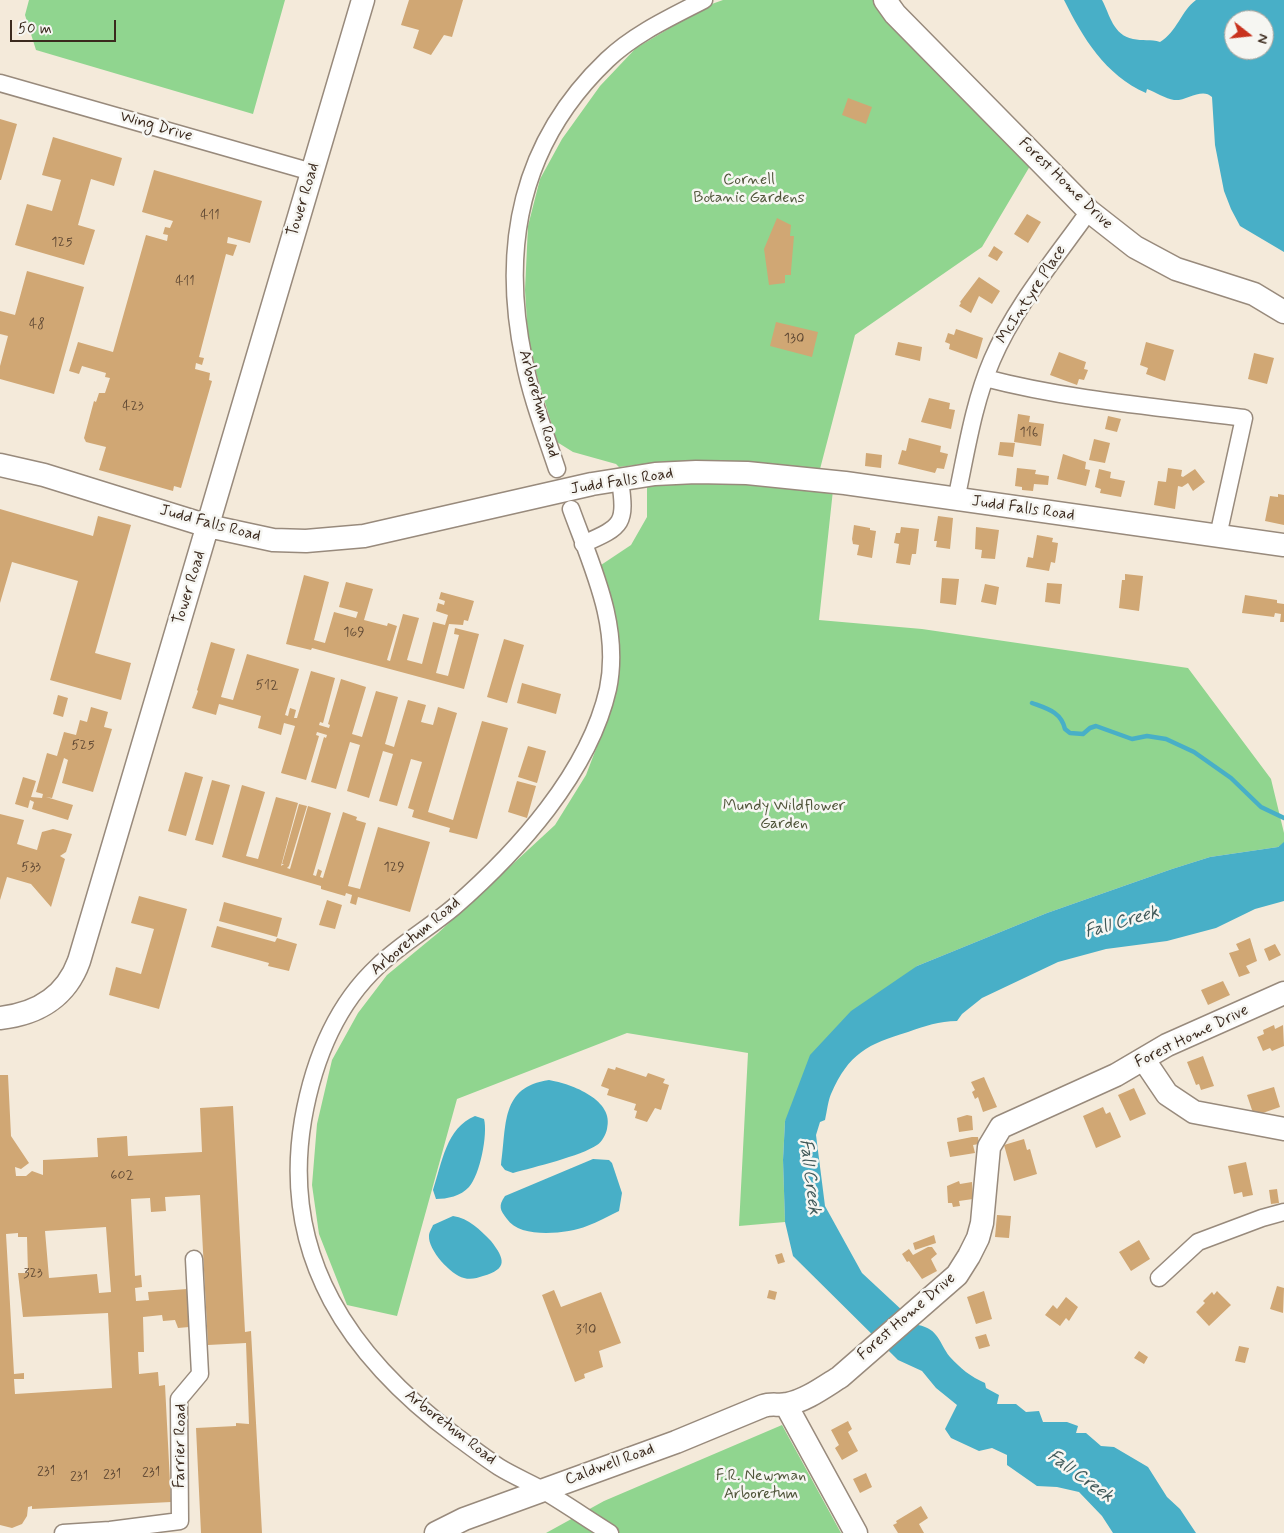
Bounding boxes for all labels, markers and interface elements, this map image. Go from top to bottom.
scale bar [12,10,119,42]
north arrow [1224,10,1274,60]
text: 50 m [18,19,52,39]
text: N [1253,32,1272,46]
street label: Wing Drive [118,108,194,146]
street label: Forest Home Drive [1014,134,1116,234]
street label: Tower Road [284,161,324,239]
park label: Cornell Botanic Gardens [693,171,805,209]
house number: 411 [200,208,220,224]
house number: 125 [51,235,73,251]
street label: McIntyre Place [993,242,1071,348]
house number: 411 [175,274,195,290]
house number: 48 [29,317,45,333]
house number: 130 [784,331,804,347]
street label: Arboretum Road [513,348,563,460]
house number: 423 [122,399,144,415]
house number: 116 [1020,425,1038,441]
street label: Judd Falls Road [569,464,675,500]
street label: Judd Falls Road [970,492,1076,526]
street label: Judd Falls Road [157,501,263,547]
street label: Tower Road [170,549,210,627]
house number: 169 [343,625,365,641]
house number: 512 [256,678,278,694]
house number: 525 [71,738,95,754]
park label: Mundy Wildflower Garden [723,797,845,835]
house number: 533 [21,860,41,876]
house number: 129 [383,860,405,876]
street label: Arboretum Road [367,894,465,980]
water label: Fall Creek [1083,902,1161,944]
street label: Forest Home Drive [1132,1001,1252,1073]
water label: Fall Creek [794,1138,824,1216]
house number: 602 [110,1168,134,1184]
house number: 323 [23,1266,43,1282]
street label: Forest Home Drive [854,1269,960,1365]
house number: 310 [576,1322,596,1338]
street label: Arboretum Road [400,1386,500,1470]
street label: Farrier Road [171,1404,191,1488]
street label: Caldwell Road [563,1440,657,1490]
water label: Fall Creek [1043,1446,1117,1508]
house number: 231 [37,1464,55,1480]
house number: 231 [142,1465,160,1481]
house number: 231 [103,1467,121,1483]
park label: F.R. Newman Arboretum [716,1467,806,1505]
house number: 231 [70,1469,88,1485]

